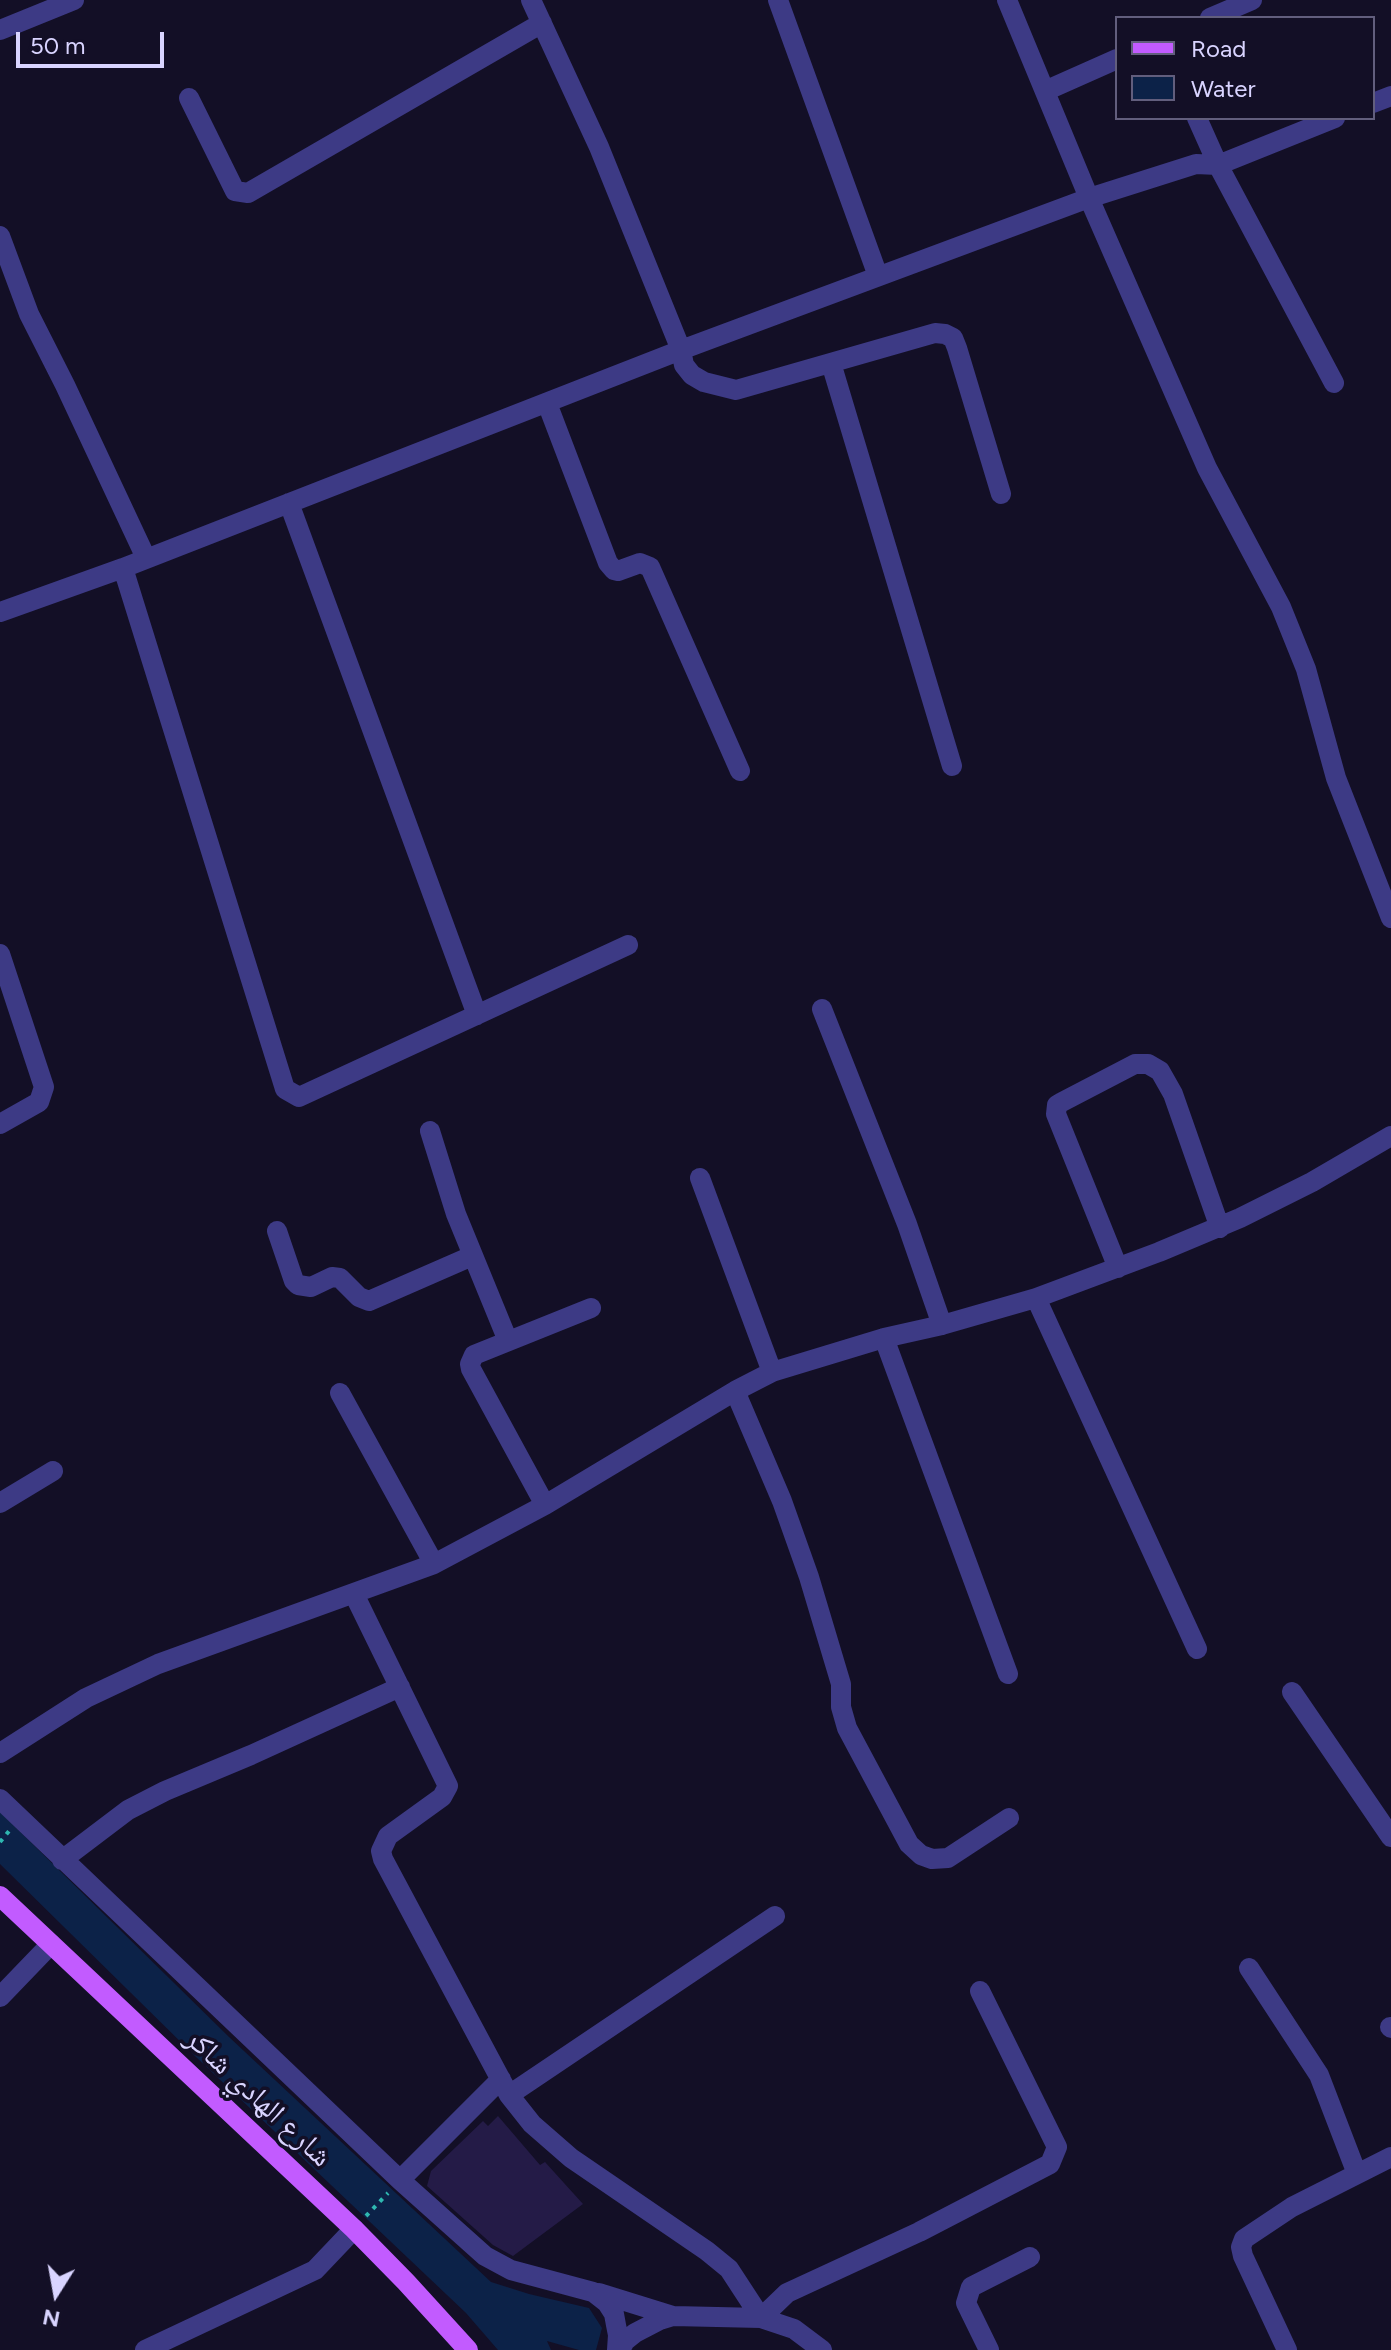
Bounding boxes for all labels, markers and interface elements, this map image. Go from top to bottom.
scale bar [20,16,168,66]
legend [1115,16,1375,120]
text: 50 m [30,31,86,60]
text: Road [1191,34,1246,63]
text: Water [1191,74,1256,103]
street label: شارع الهادي شاكر [177,2021,339,2175]
north arrow [16,2254,96,2334]
text: N [40,2303,62,2333]

